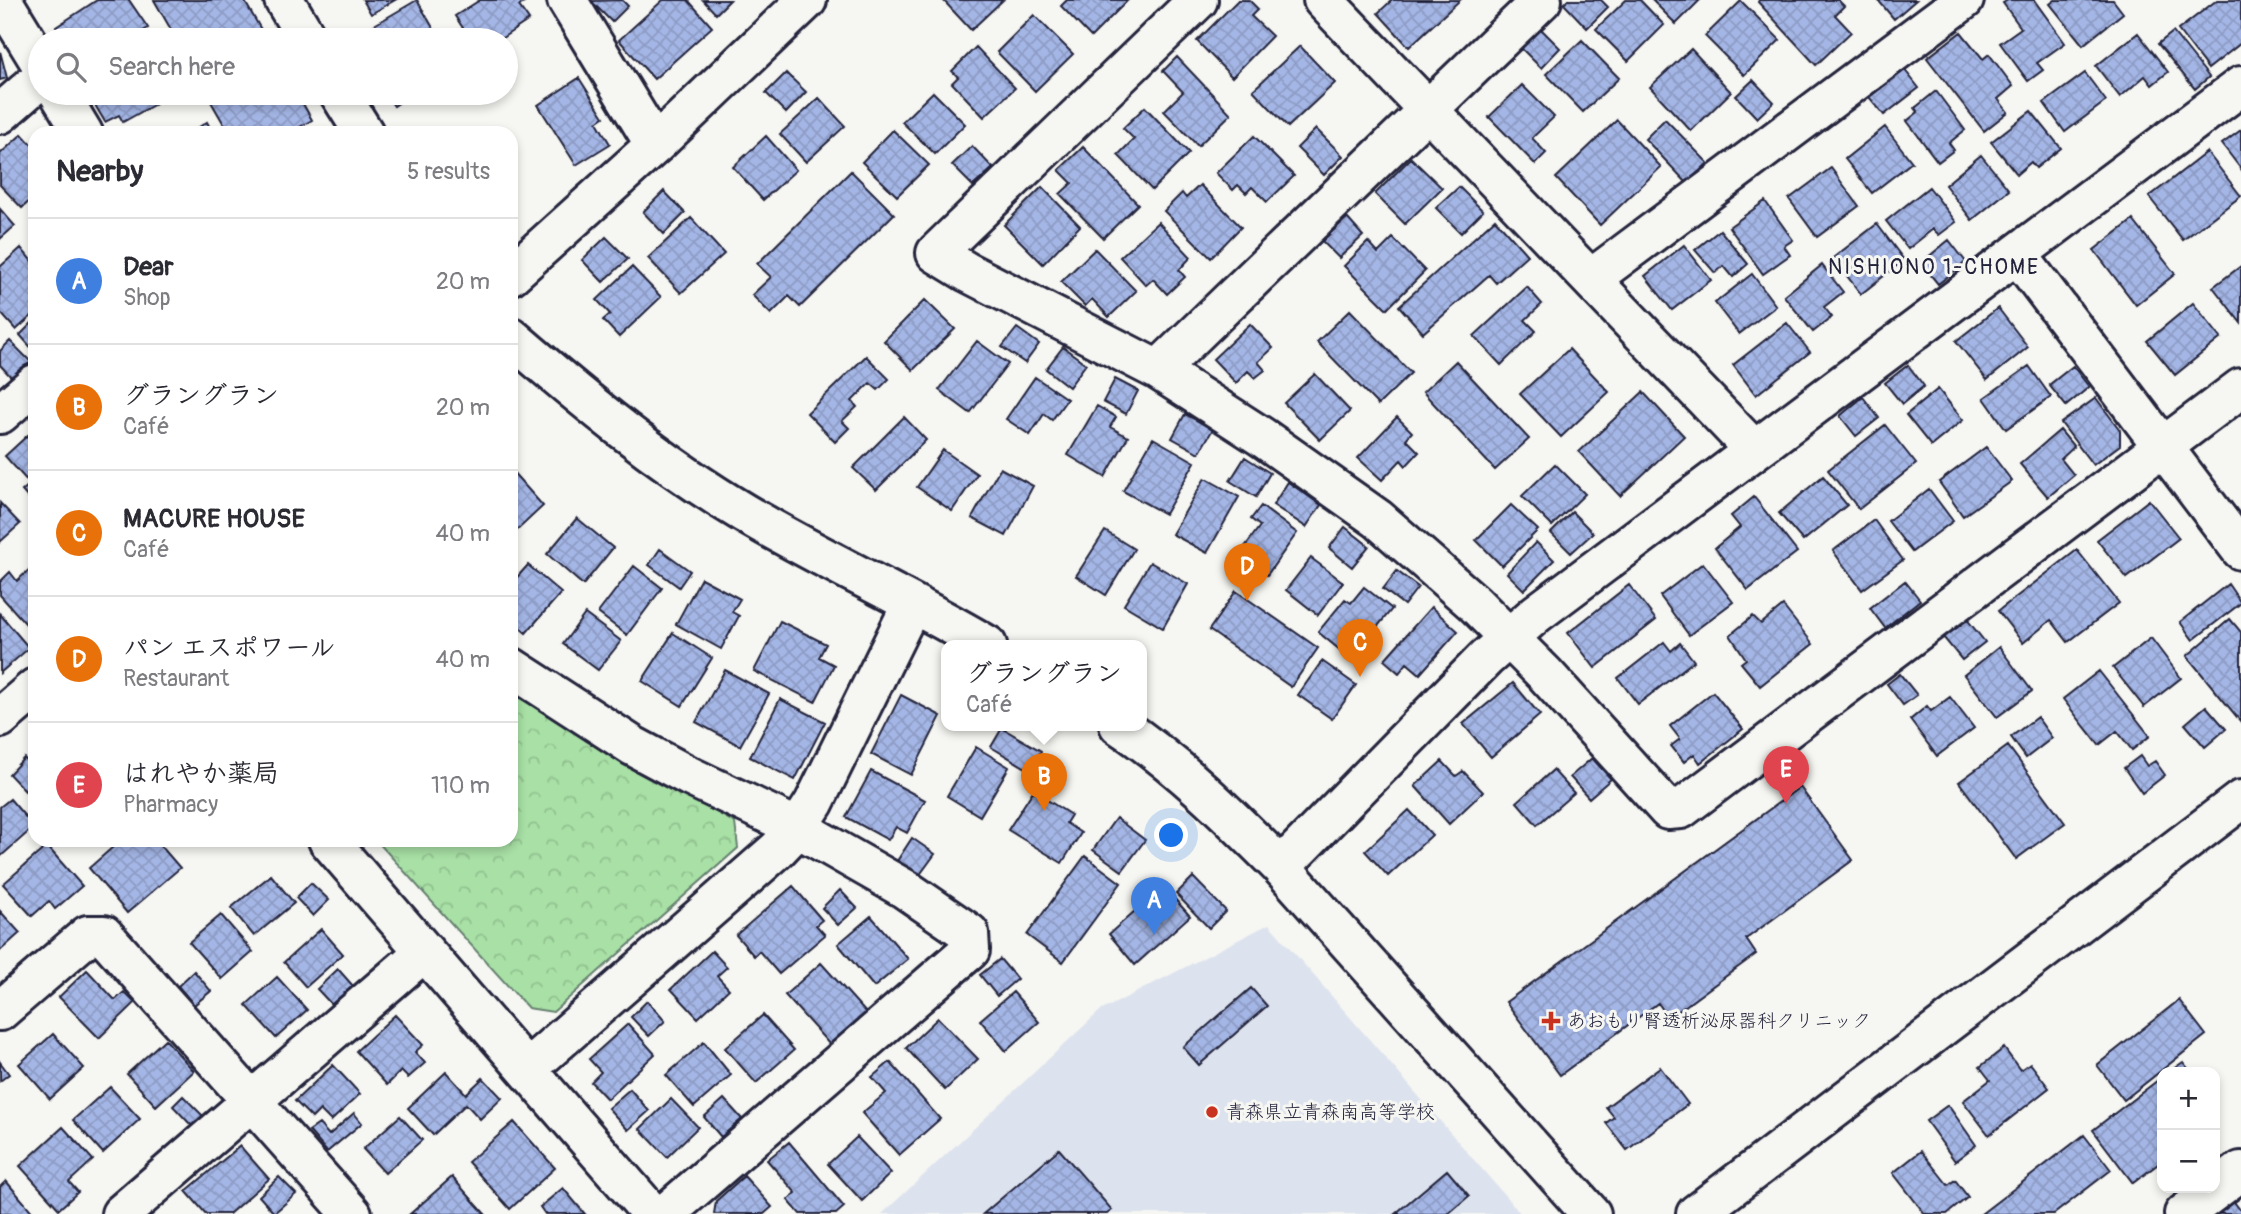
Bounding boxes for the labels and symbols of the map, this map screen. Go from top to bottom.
district label: NISHIONO 1-CHOME [1828,254,2040,281]
pin: D [1224,543,1270,601]
pin: C [1337,619,1383,677]
pin: E [1763,746,1809,804]
pin: B [1021,753,1067,811]
your location [1154,818,1188,852]
pin: A [1131,877,1177,935]
place label: あおもり腎透析泌尿器科クリニック [1567,1009,1871,1033]
marker: あおもり腎透析泌尿器科クリニック [1541,1011,1561,1031]
place label: 青森県立青森南高等学校 [1226,1100,1435,1124]
marker: 青森県立青森南高等学校 [1204,1104,1220,1120]

